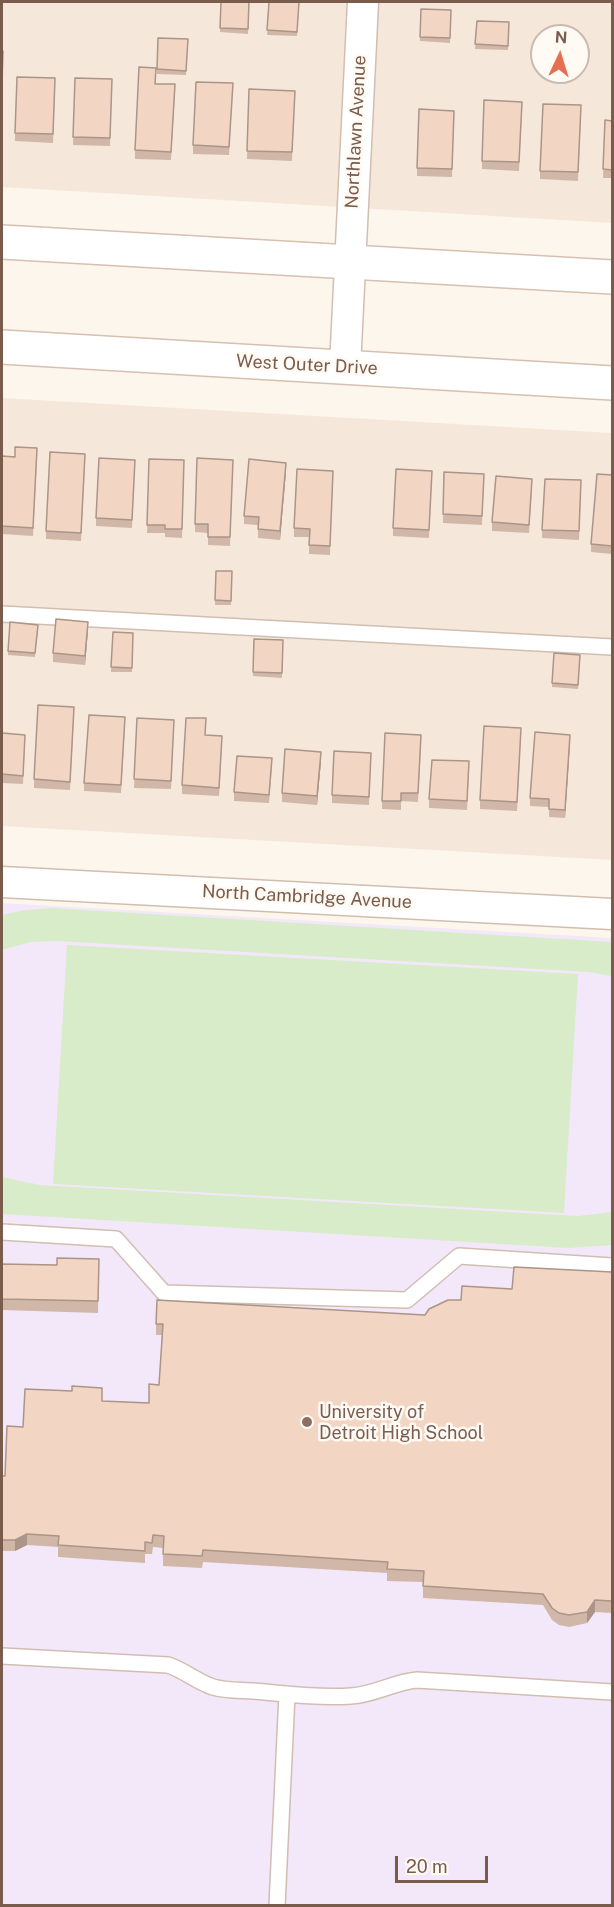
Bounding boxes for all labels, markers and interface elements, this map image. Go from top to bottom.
north arrow [530,24,590,84]
text: N [554,28,568,47]
street label: Northlawn Avenue [341,55,371,209]
street label: West Outer Drive [236,351,378,379]
street label: North Cambridge Avenue [201,881,413,913]
place label: University of Detroit High School [319,1401,483,1444]
marker: University of Detroit High School [300,1415,314,1429]
scale bar [398,1844,491,1882]
text: 20 m [406,1856,448,1877]

